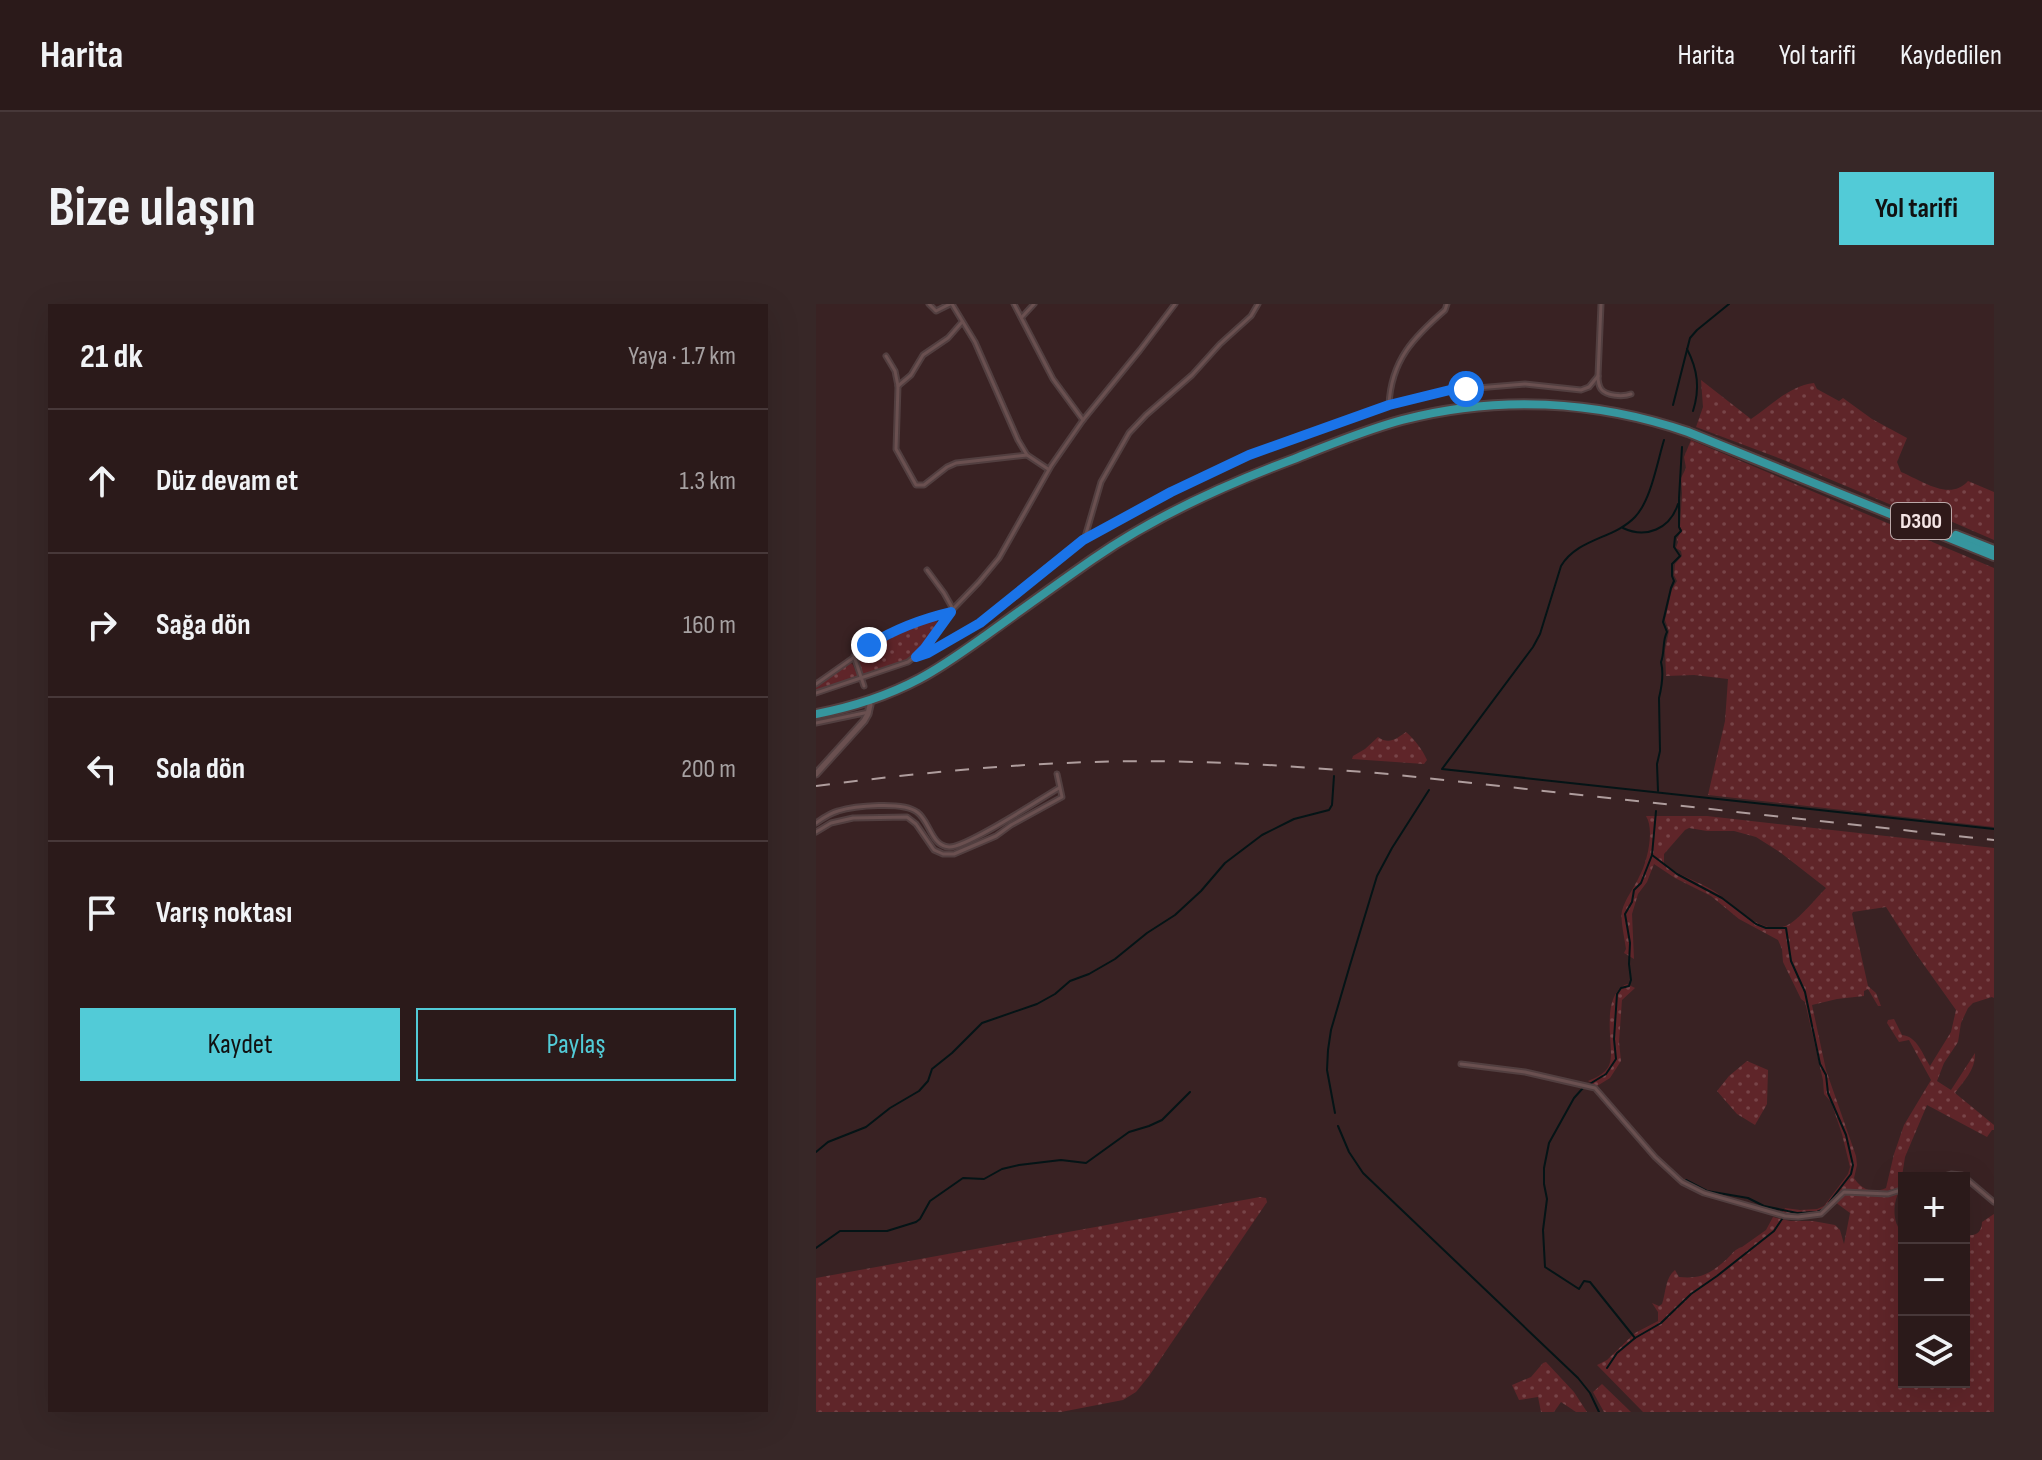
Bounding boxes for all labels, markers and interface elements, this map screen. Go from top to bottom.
text: Harita [40,33,123,78]
text: Harita [1678,39,1735,72]
text: Yol tarifi [1779,39,1856,72]
text: Kaydedilen [1900,39,2002,72]
button: Yol tarifi [1839,172,1994,245]
text: Bize ulaşın [48,175,256,242]
text: 21 dk [80,336,143,377]
text: Yaya · 1.7 km [628,341,736,372]
route start [1448,371,1484,407]
icon: ahead [80,459,124,503]
text: Düz devam et [156,463,298,499]
text: 1.3 km [680,466,736,497]
road number: D300 [1891,503,1951,539]
icon: right [80,603,124,647]
text: Sağa dön [156,607,251,643]
text: 160 m [683,610,736,641]
route end [851,627,887,663]
icon: left [80,747,124,791]
text: Sola dön [156,751,245,787]
text: 200 m [681,754,736,785]
icon: arrive [80,891,124,935]
text: Varış noktası [156,895,292,931]
button: Kaydet [80,1008,400,1081]
button: Paylaş [416,1008,736,1081]
map controls [1898,1172,1970,1388]
button: + [1898,1172,1970,1244]
button: − [1898,1244,1970,1316]
button: layers [1898,1316,1970,1388]

